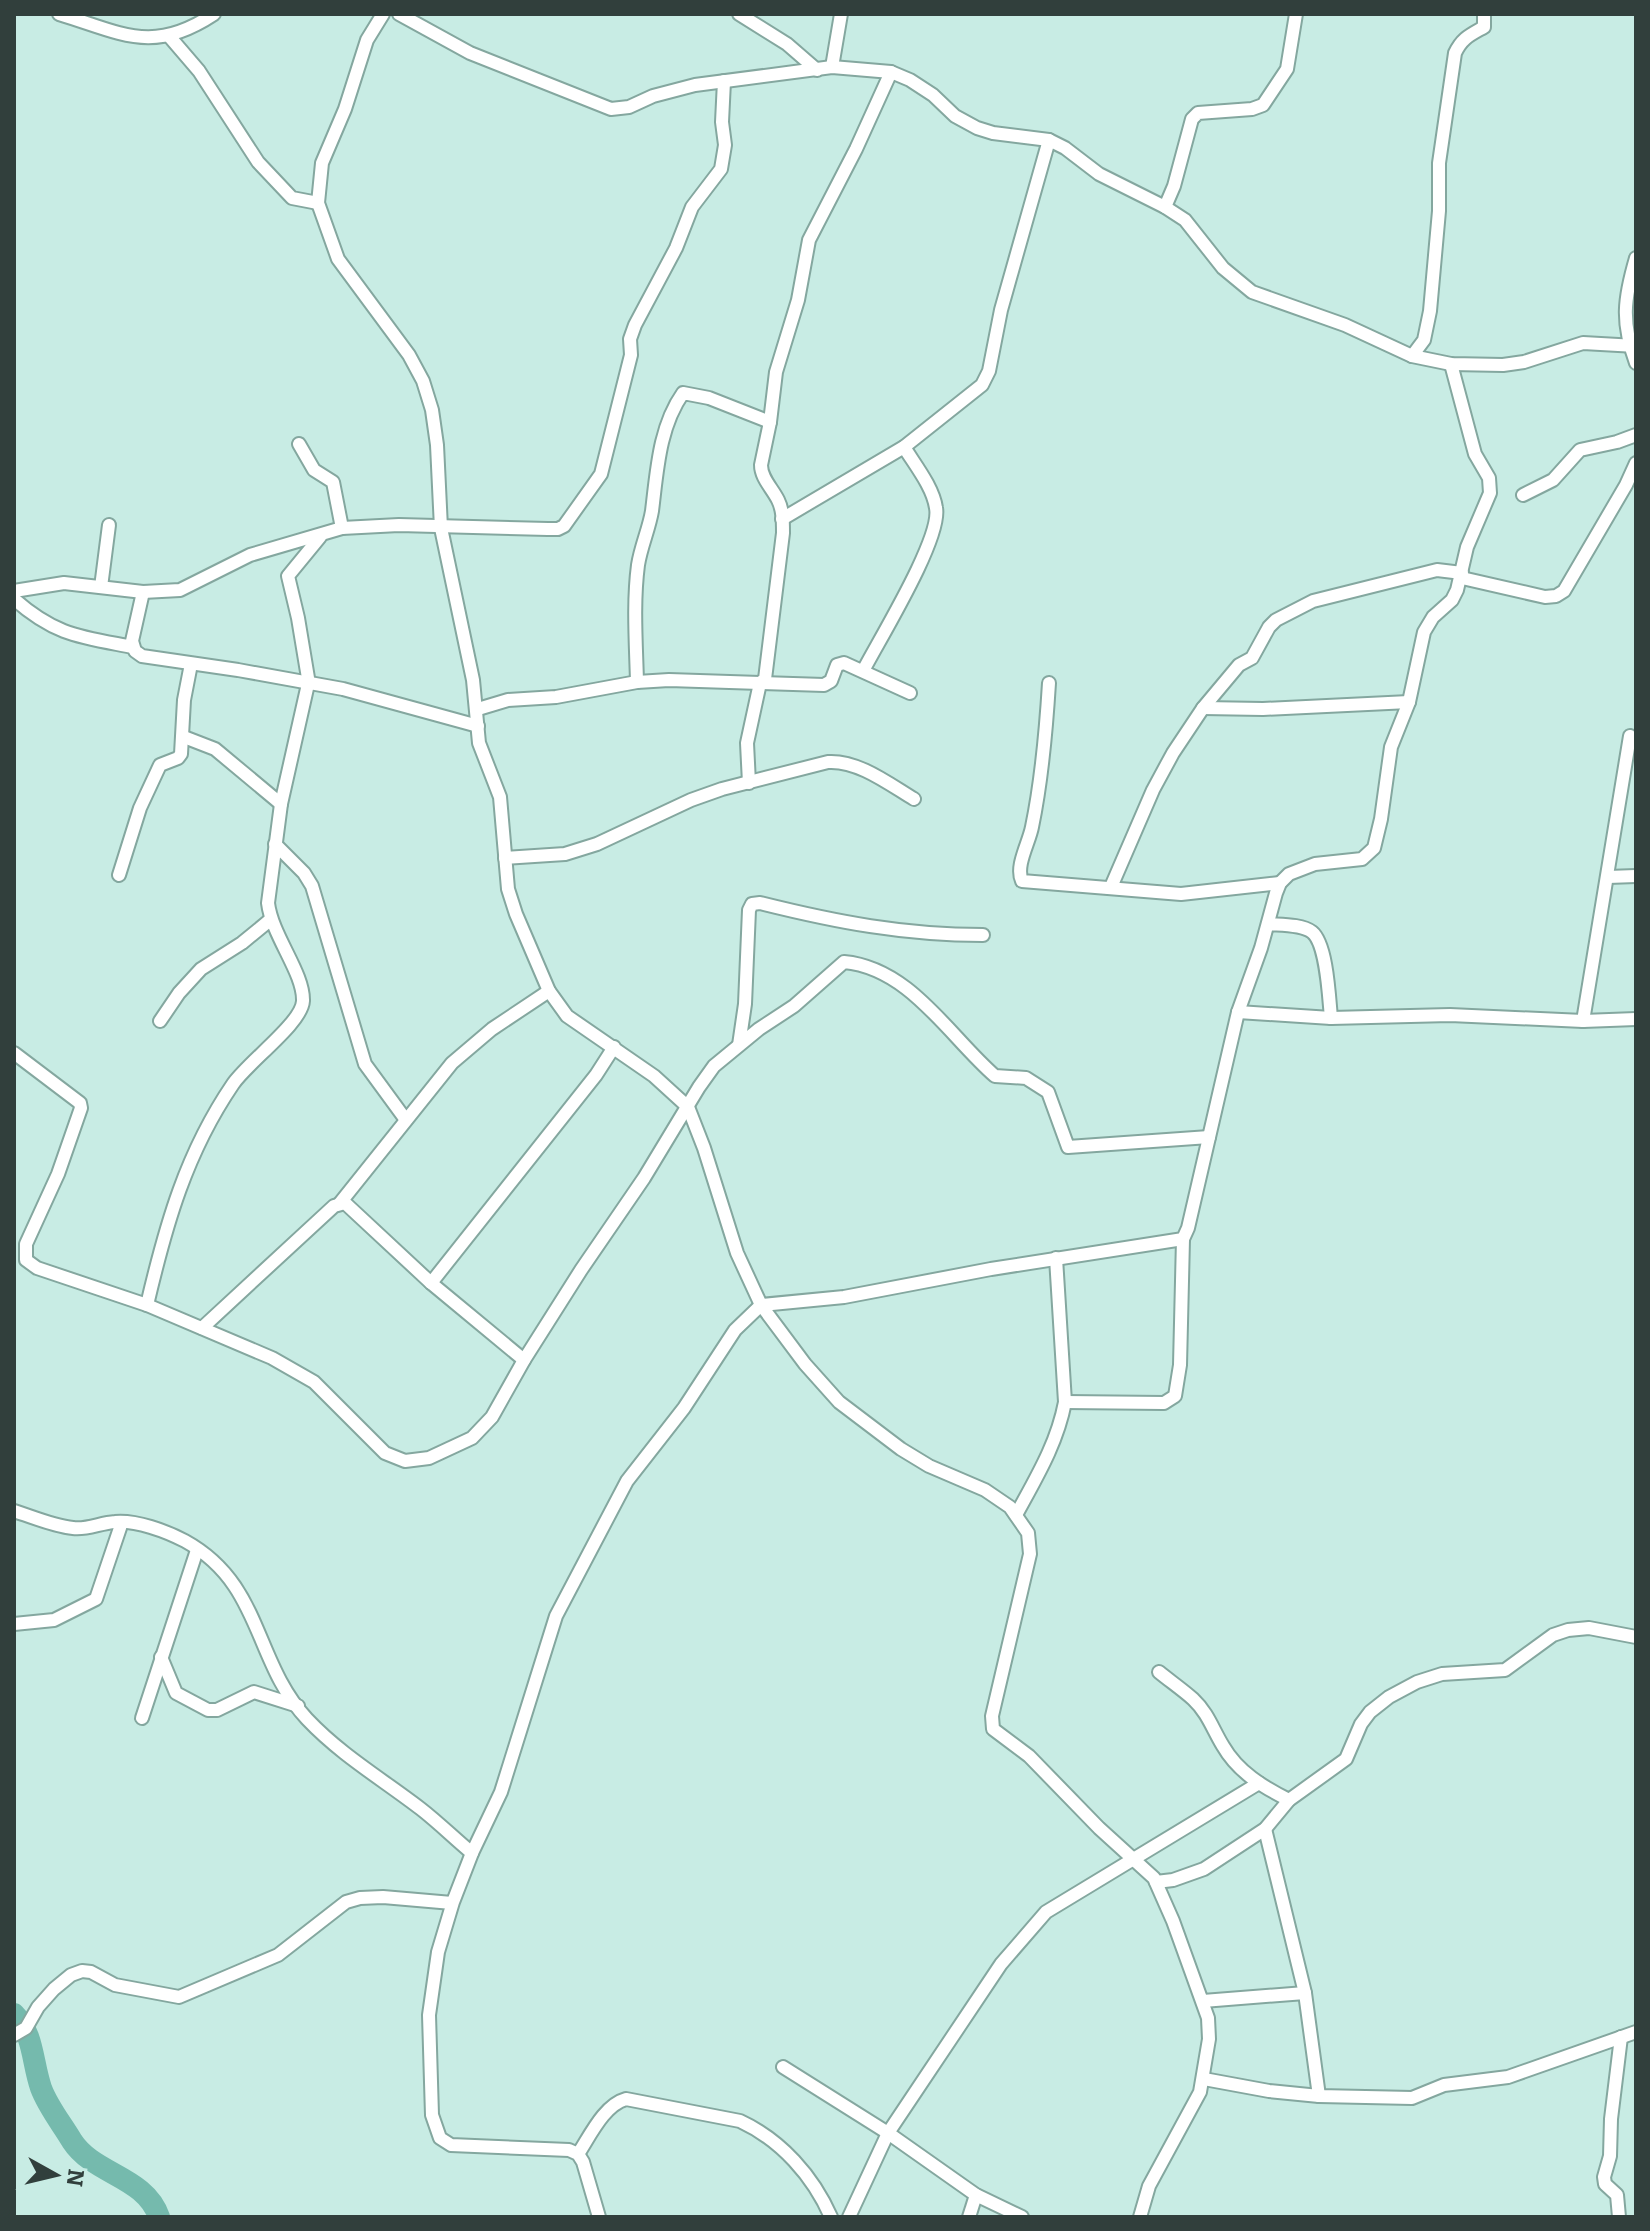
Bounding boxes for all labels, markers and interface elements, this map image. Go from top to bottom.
north arrow [16,2135,96,2215]
text: N [61,2167,90,2188]

